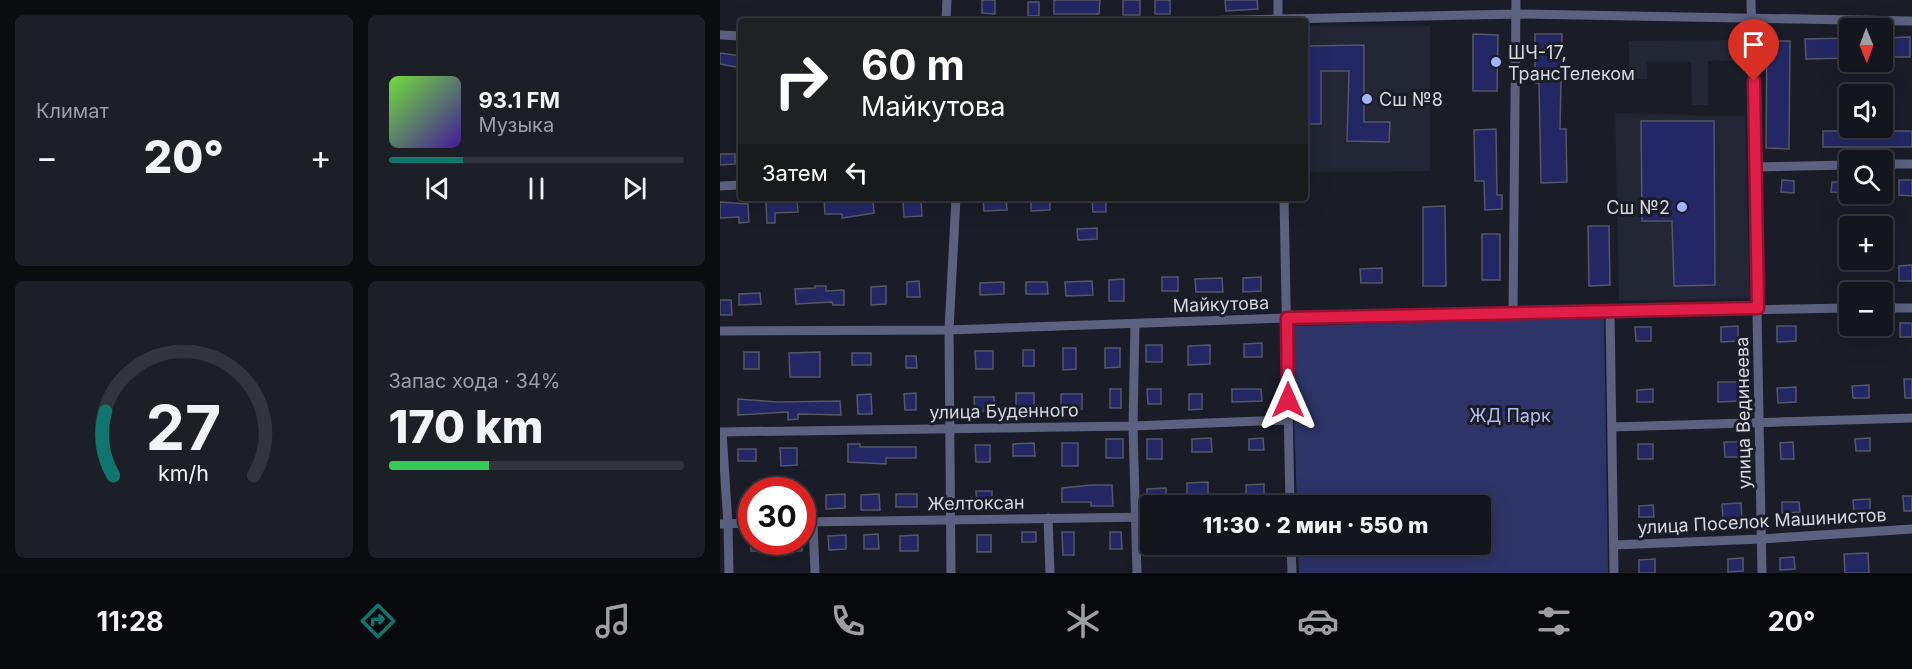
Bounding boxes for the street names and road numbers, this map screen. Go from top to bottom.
street label: Майкутова [1173,292,1269,316]
street label: улица Вединеева [1731,337,1755,489]
street label: улица Буденного [929,399,1079,423]
street label: Желтоксан [927,492,1025,514]
street label: улица Поселок Машинистов [1637,504,1887,538]

